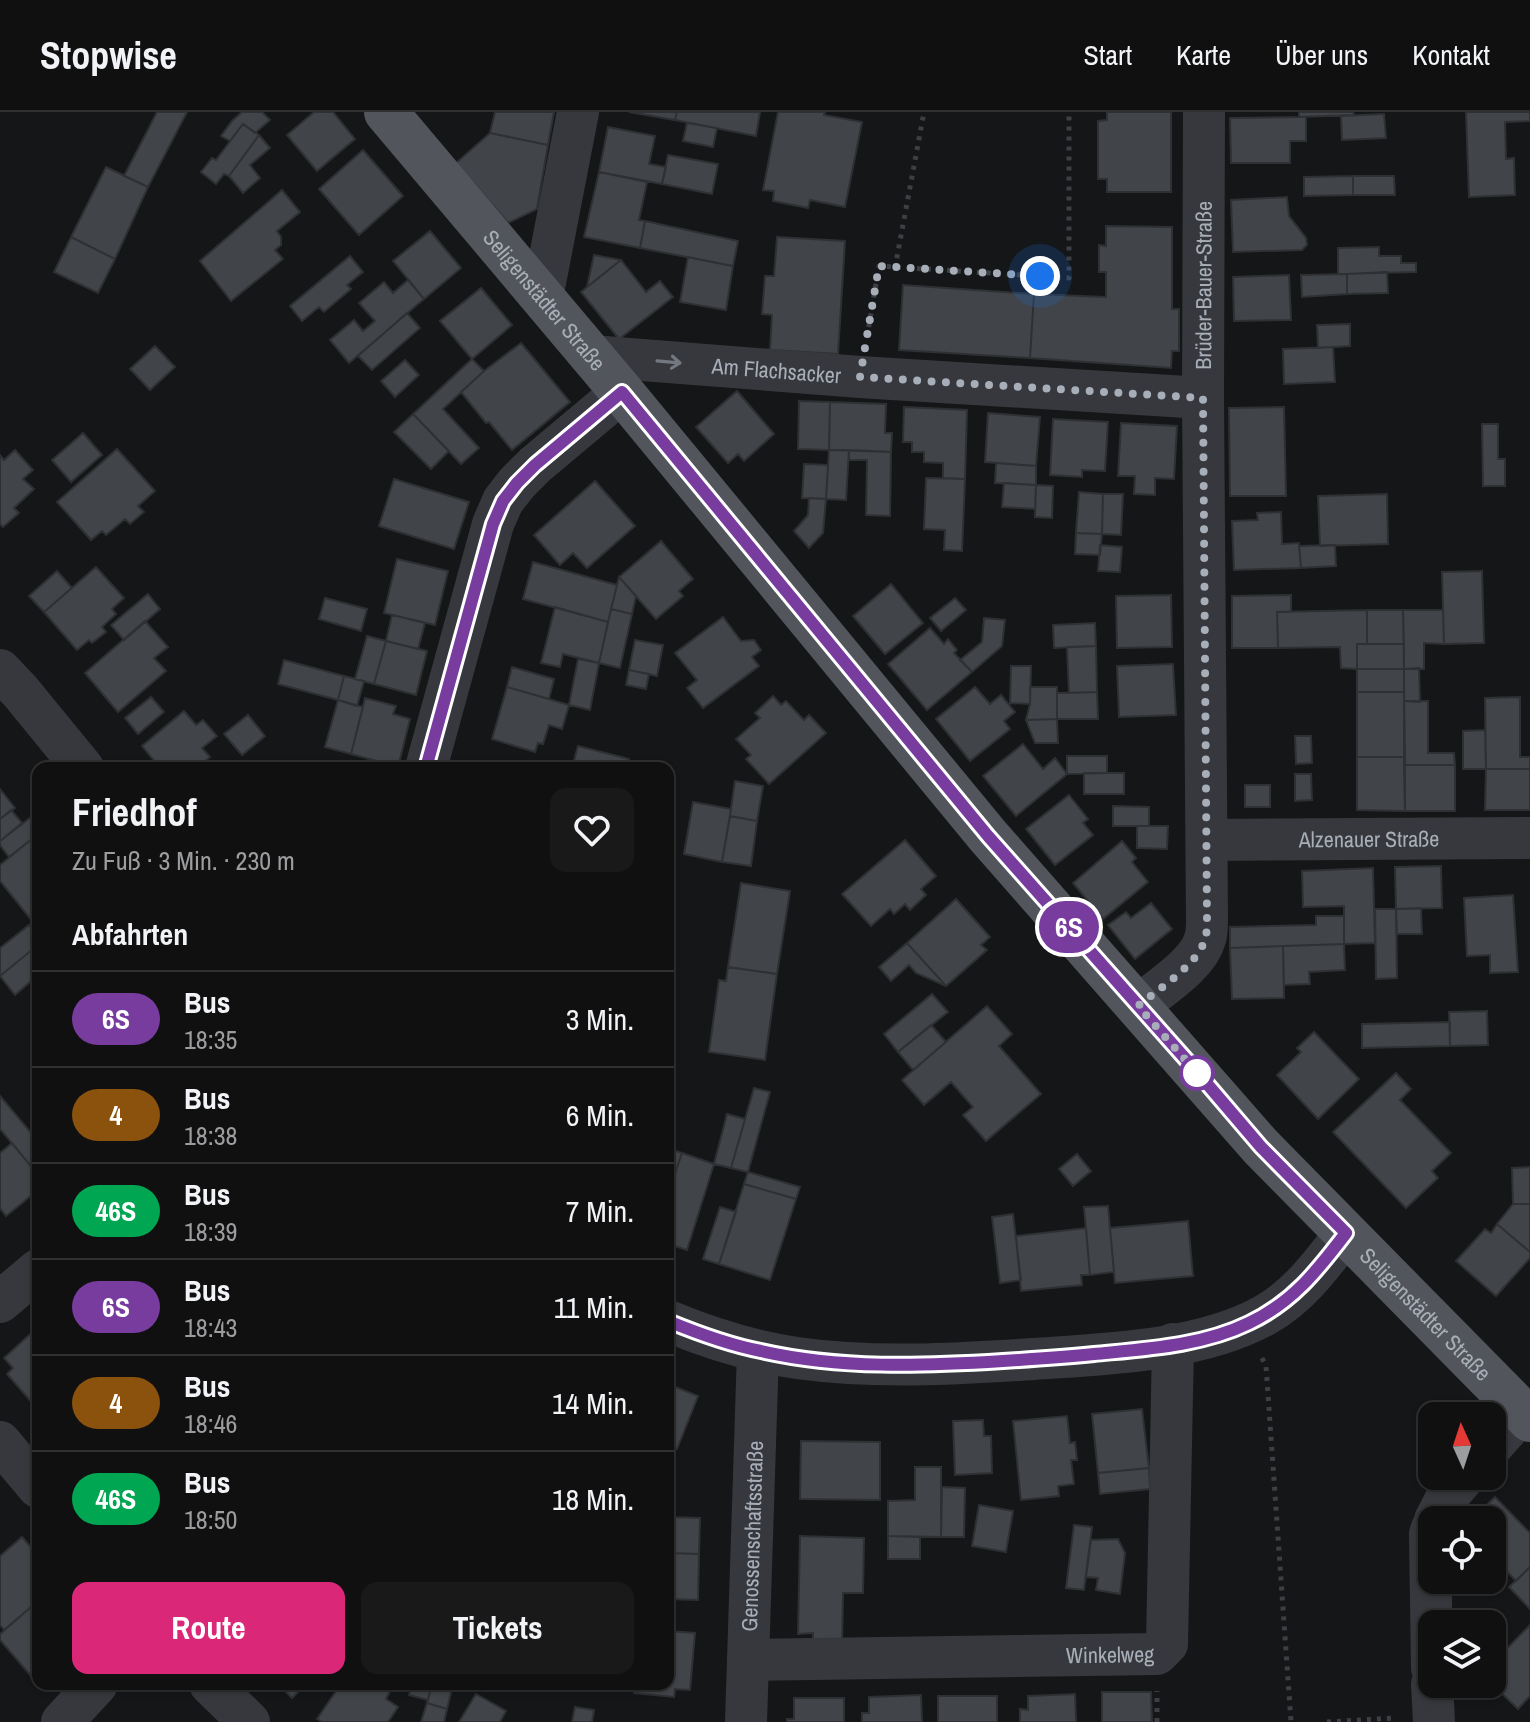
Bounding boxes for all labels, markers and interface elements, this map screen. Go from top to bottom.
text: Stopwise [40,30,177,81]
text: Start [1084,36,1132,74]
text: Karte [1176,36,1231,74]
text: Über uns [1275,36,1368,74]
text: Kontakt [1412,36,1490,74]
street label: Brüder-Bauer-Straße [1188,201,1219,370]
street label: Seligenstädter Straße [476,223,613,377]
your location [1020,256,1060,296]
street label: Am Flachsacker [710,350,842,390]
one-way arrow [655,355,682,370]
text: Friedhof [72,787,197,838]
button: heart [550,788,634,872]
street label: Alzenauer Straße [1298,824,1439,854]
text: Zu Fuß · 3 Min. · 230 m [72,843,295,878]
line badge: 6S [1033,901,1105,953]
text: 6S [1055,908,1083,946]
text: Abfahrten [72,914,188,954]
text: Bus [184,982,230,1022]
text: 3 Min. [566,999,634,1039]
text: 6S [102,1000,130,1038]
text: 18:35 [184,1022,237,1057]
unlabelled marker [1180,1056,1214,1090]
text: Bus [184,1078,230,1118]
text: 6 Min. [566,1095,634,1135]
text: 4 [110,1096,122,1134]
text: 18:38 [184,1118,237,1153]
text: Bus [184,1174,230,1214]
text: 7 Min. [566,1191,634,1231]
text: 46S [96,1192,136,1230]
text: 18:39 [184,1214,237,1249]
street label: Seligenstädter Straße [1353,1241,1498,1387]
text: Bus [184,1270,230,1310]
text: 11 Min. [554,1287,634,1327]
text: 6S [102,1288,130,1326]
text: 18:43 [184,1310,237,1345]
text: Bus [184,1366,230,1406]
text: 14 Min. [552,1383,634,1423]
text: 4 [110,1384,122,1422]
north arrow [1418,1402,1506,1490]
map controls [1418,1402,1506,1698]
text: 18:46 [184,1406,237,1441]
street label: Genossenschaftsstraße [734,1440,770,1632]
text: Bus [184,1462,230,1502]
text: 18 Min. [552,1479,634,1519]
text: 46S [96,1480,136,1518]
text: 18:50 [184,1502,237,1537]
button: locate [1418,1506,1506,1594]
button: Route [72,1582,345,1674]
button: Tickets [361,1582,634,1674]
button: layers [1418,1610,1506,1698]
street label: Winkelweg [1066,1639,1154,1670]

